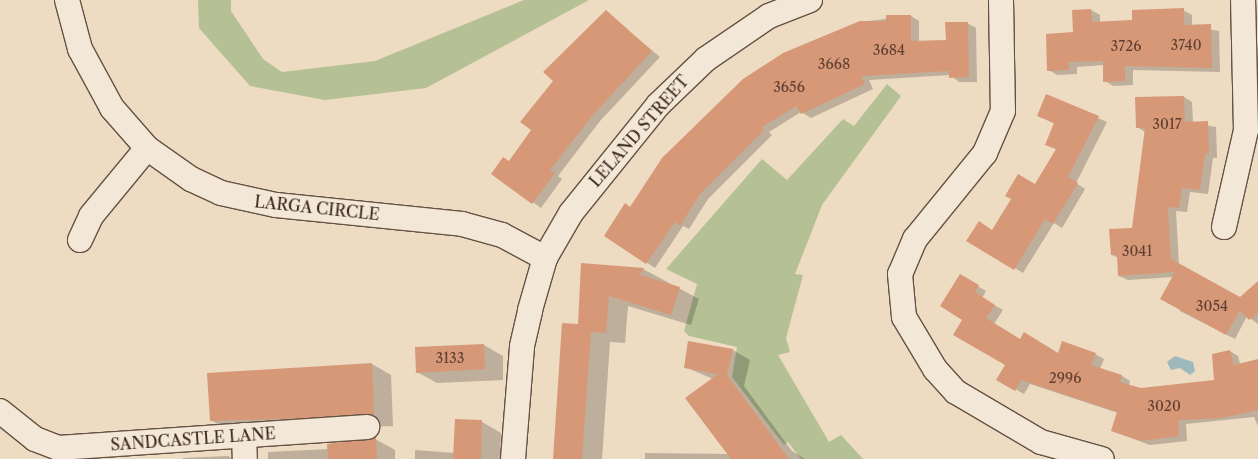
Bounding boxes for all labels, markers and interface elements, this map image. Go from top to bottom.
house number: 3740 [1170,37,1202,53]
house number: 3726 [1111,38,1141,54]
house number: 3684 [873,42,905,58]
house number: 3668 [818,56,850,72]
street label: LELAND STREET [585,71,693,191]
house number: 3656 [773,79,805,95]
house number: 3017 [1152,116,1182,132]
street label: LARGA CIRCLE [253,192,381,224]
house number: 3041 [1122,243,1152,259]
house number: 3054 [1196,298,1228,314]
house number: 3133 [435,350,465,366]
house number: 2996 [1049,370,1081,386]
house number: 3020 [1147,398,1181,414]
street label: SANDCASTLE LANE [110,424,276,454]

